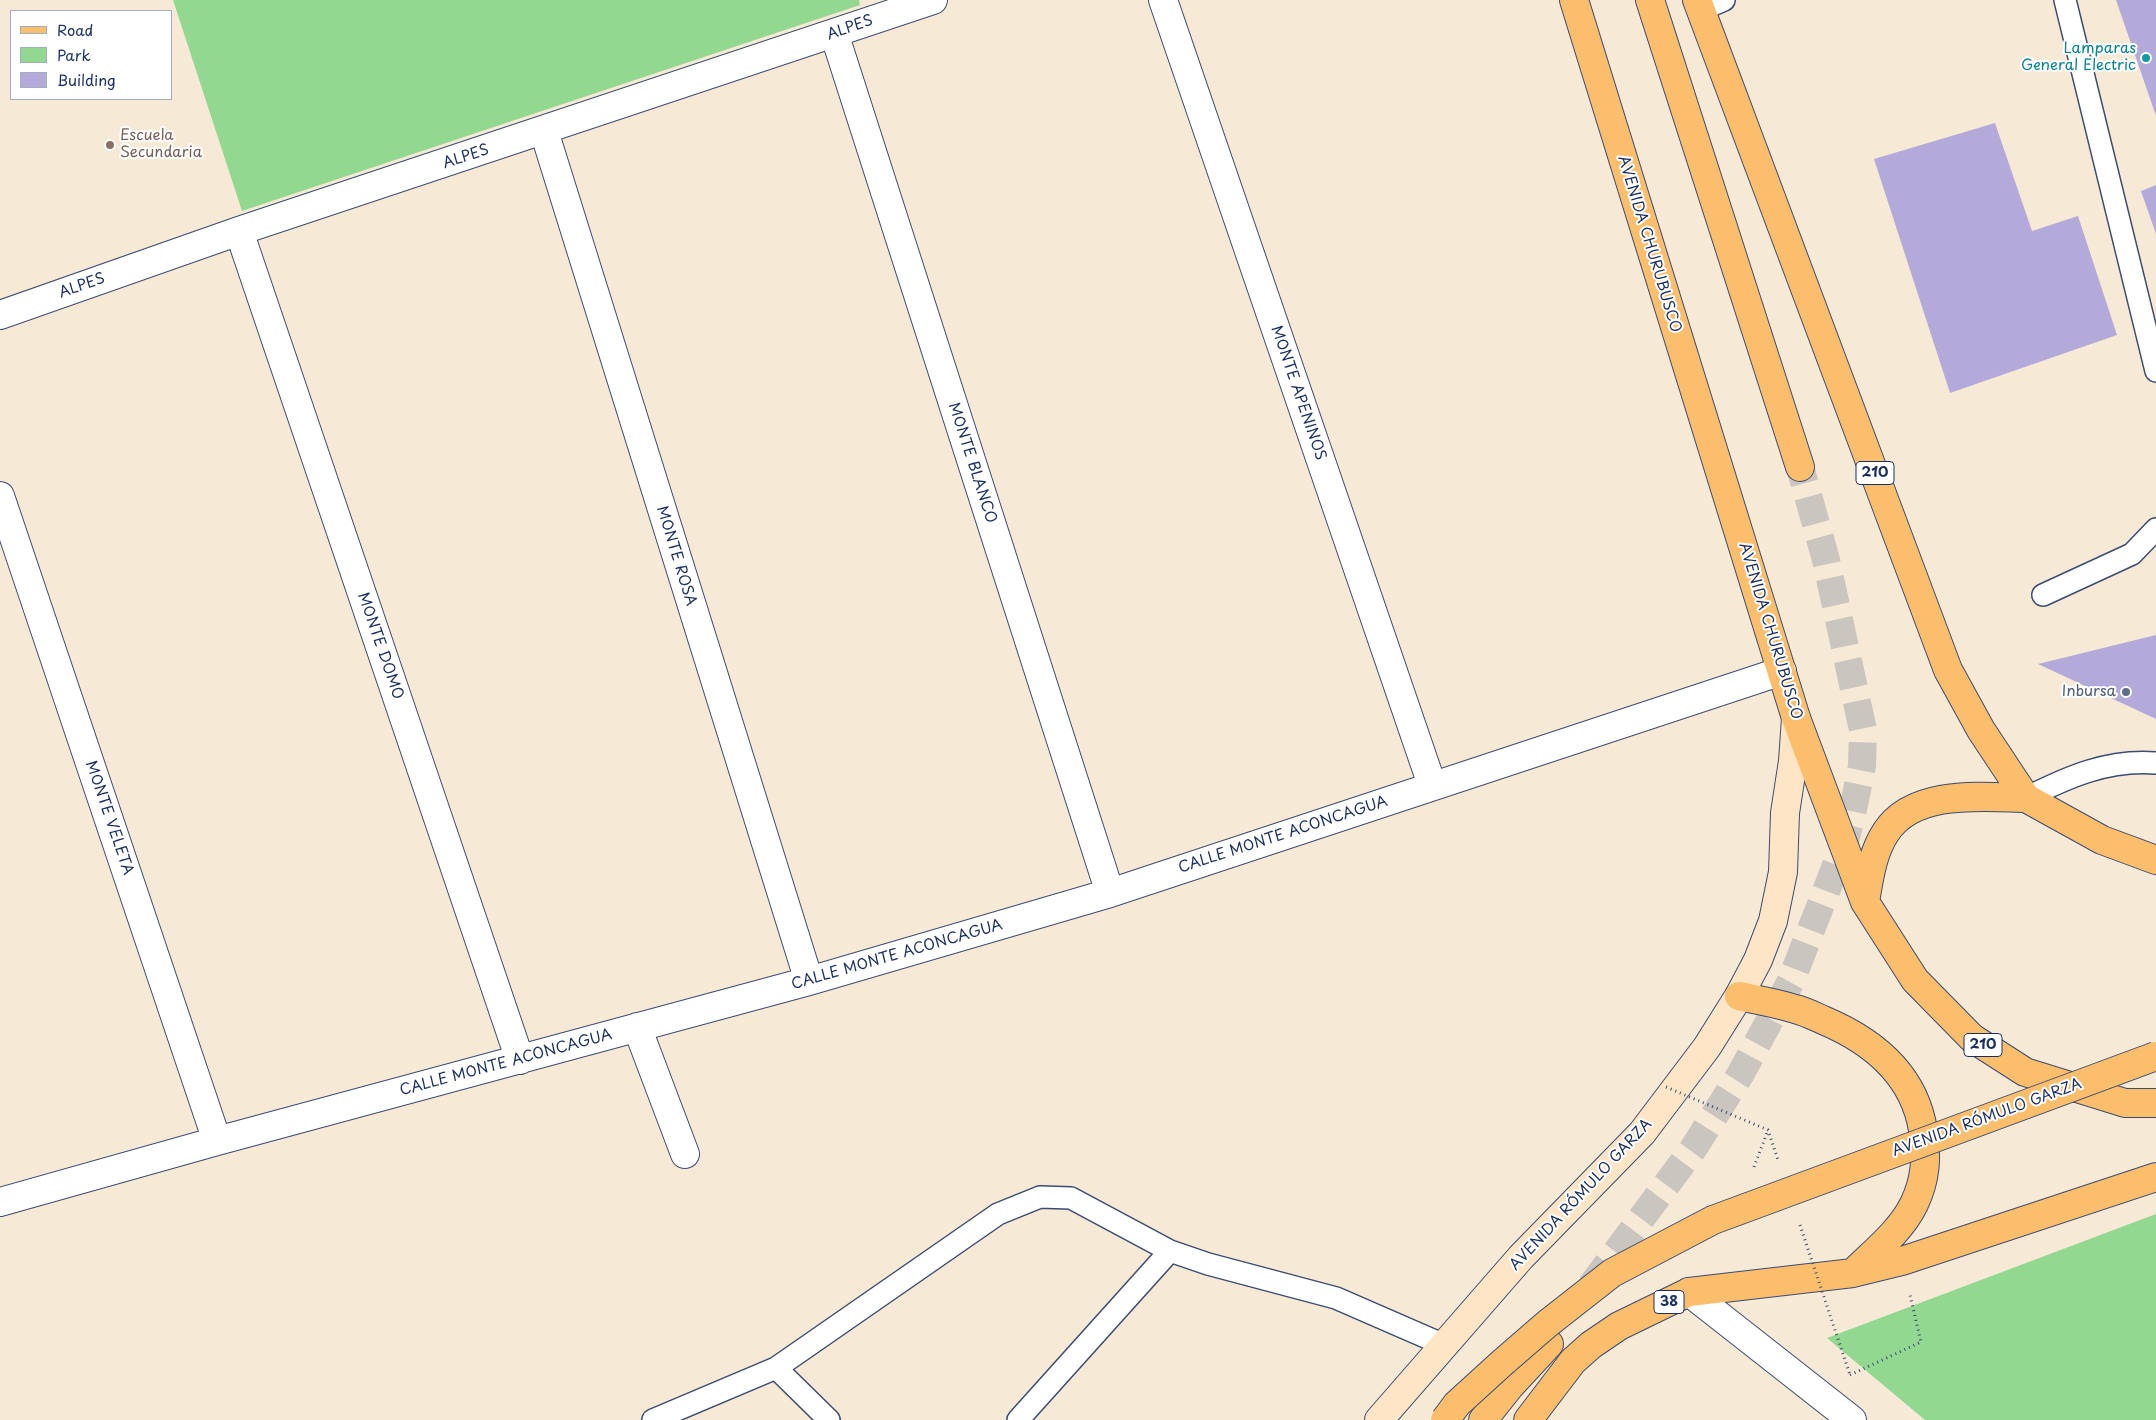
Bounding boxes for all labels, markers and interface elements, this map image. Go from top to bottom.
legend [10,10,172,100]
street label: ALPES [825,12,875,44]
text: Road [57,18,93,41]
place label: Lamparas General Electric [2021,40,2136,75]
text: Park [57,43,91,66]
marker: Lamparas General Electric [2140,52,2152,64]
text: Building [57,68,116,91]
place label: Escuela Secundaria [120,127,202,162]
marker: Escuela Secundaria [104,139,116,151]
street label: ALPES [441,141,491,173]
street label: AVENIDA CHURUBUSCO [1613,153,1685,335]
street label: ALPES [57,270,107,302]
street label: MONTE APENINOS [1267,323,1329,463]
street label: MONTE BLANCO [944,400,1000,526]
road number: 210 [1856,462,1894,484]
street label: MONTE ROSA [652,504,700,608]
street label: AVENIDA CHURUBUSCO [1734,540,1806,722]
street label: MONTE DOMO [353,590,407,702]
place label: Inbursa [2062,683,2116,701]
marker: Inbursa [2120,686,2132,698]
street label: MONTE VELETA [81,759,137,877]
street label: CALLE MONTE ACONCAGUA [1176,793,1390,877]
street label: CALLE MONTE ACONCAGUA [789,916,1005,994]
street label: CALLE MONTE ACONCAGUA [398,1026,614,1100]
road number: 210 [1964,1034,2002,1056]
street label: AVENIDA RÓMULO GARZA [1890,1075,2084,1161]
street label: AVENIDA RÓMULO GARZA [1506,1116,1656,1274]
road number: 38 [1654,1290,1684,1314]

